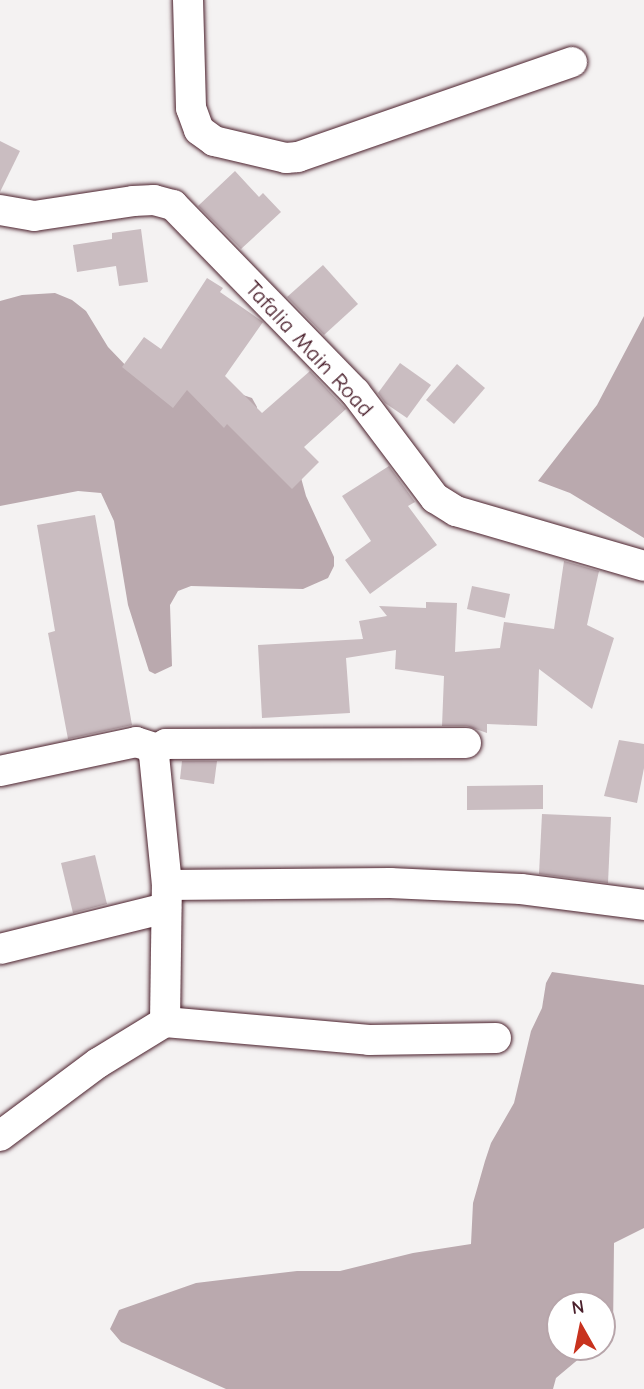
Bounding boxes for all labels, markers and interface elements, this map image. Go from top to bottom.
street label: Tafalia Main Road [239,275,379,423]
north arrow [546,1291,616,1361]
text: N [570,1295,586,1319]

